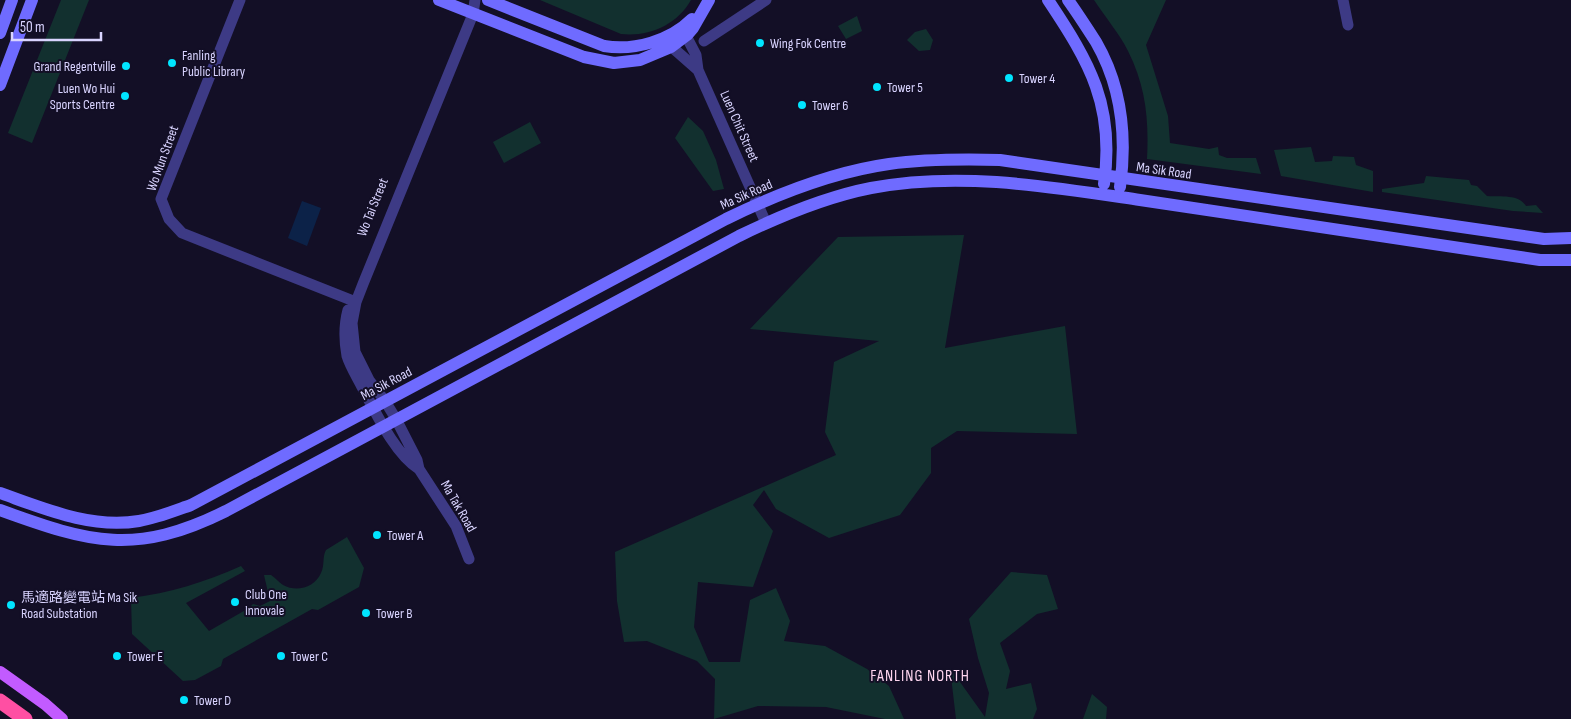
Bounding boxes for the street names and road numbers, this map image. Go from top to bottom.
street label: Luen Chit Street [716,88,763,165]
street label: Wo Mun Street [143,123,182,193]
street label: Ma Sik Road [1135,158,1193,183]
street label: Ma Sik Road [717,175,775,213]
street label: Wo Tai Street [353,176,392,239]
street label: Ma Sik Road [358,363,415,404]
street label: Ma Tak Road [437,477,480,535]

